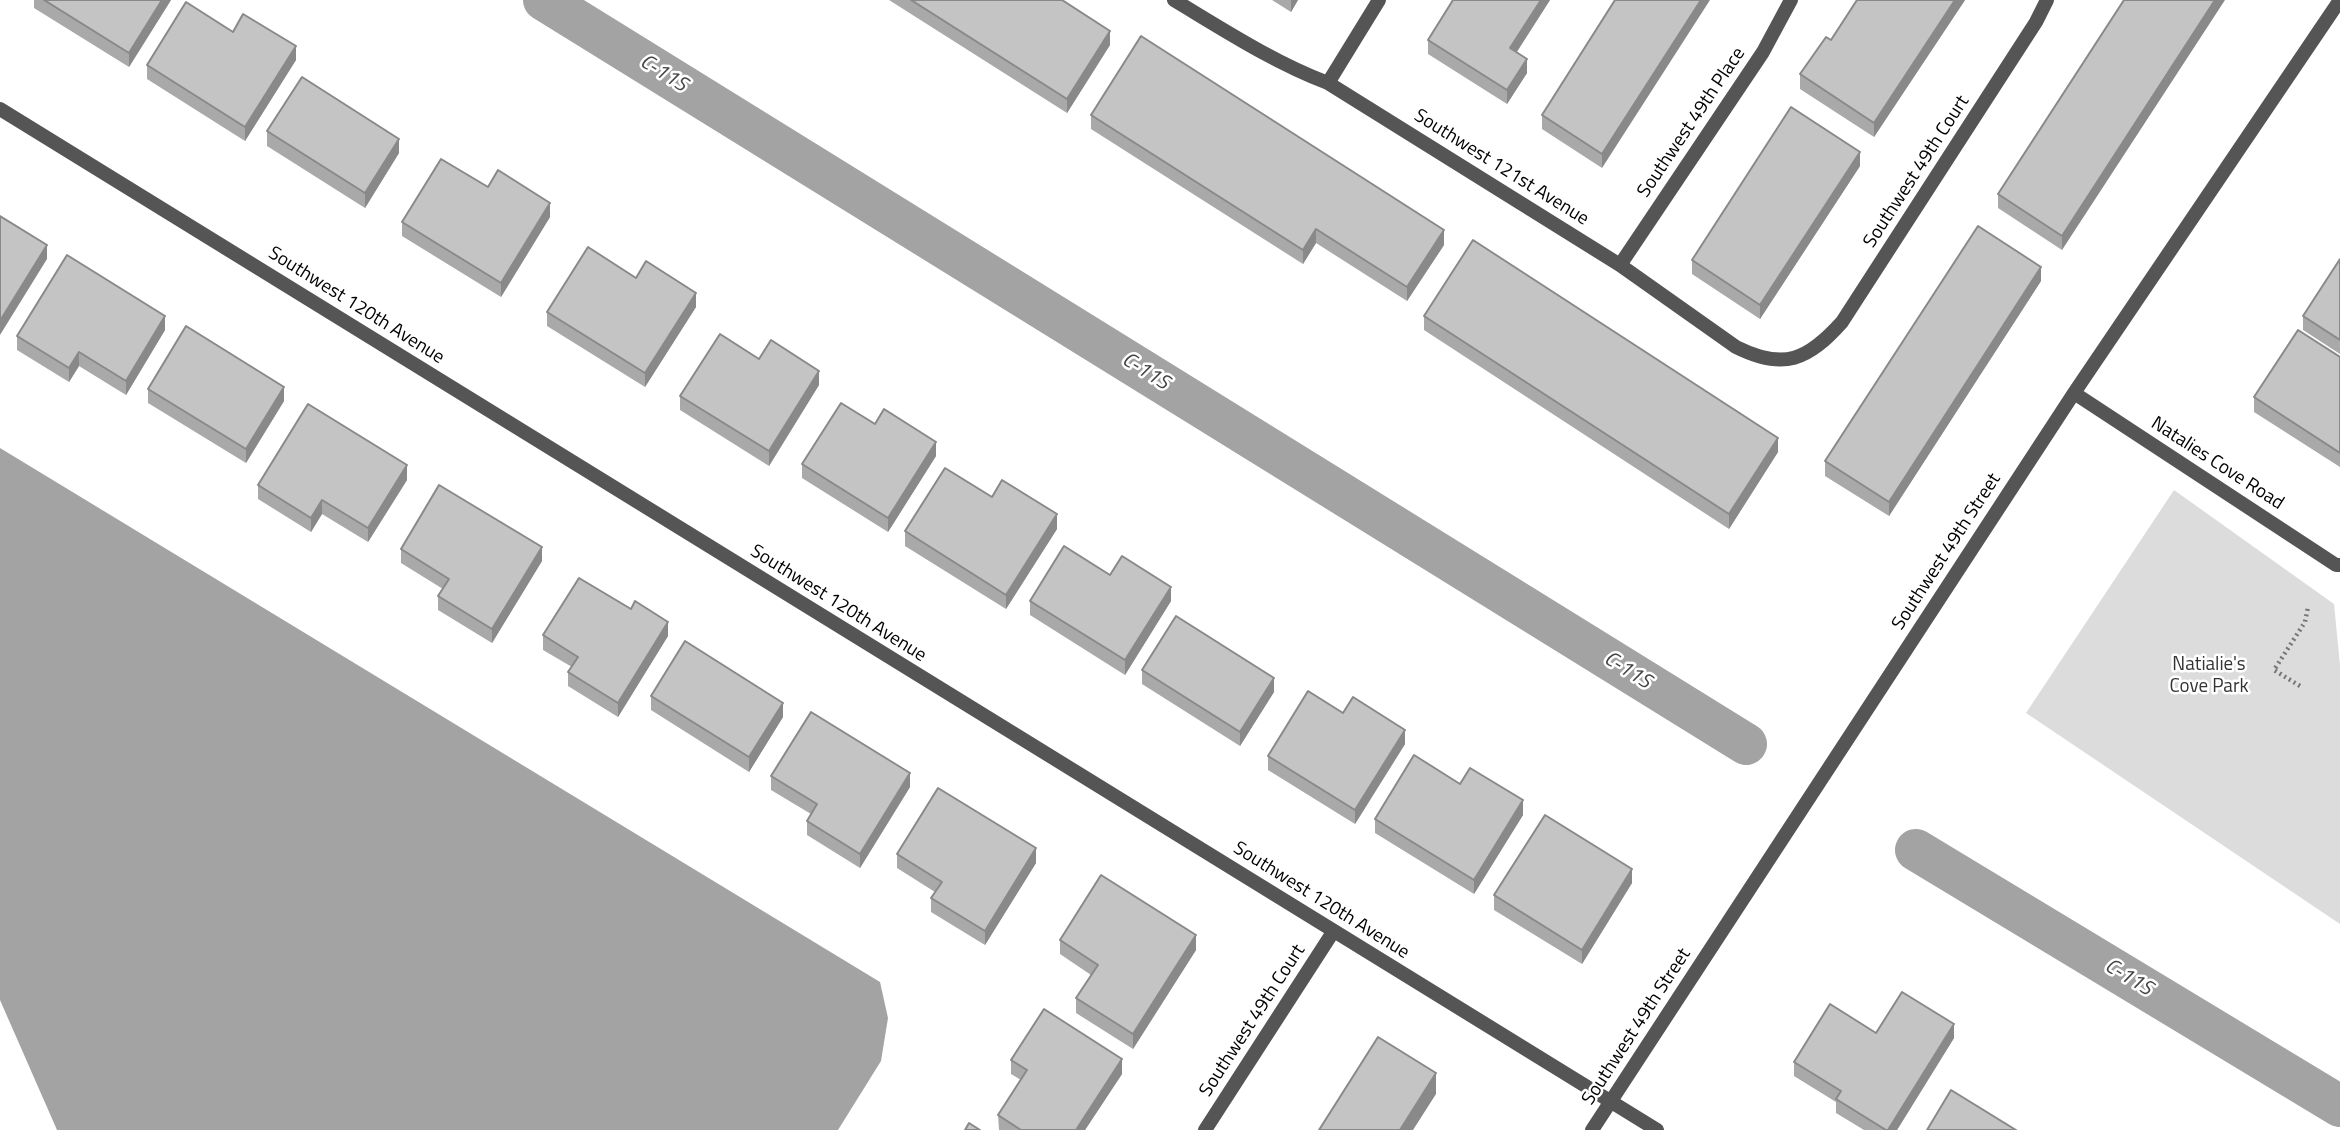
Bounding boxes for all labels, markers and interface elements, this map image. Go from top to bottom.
street label: Southwest 49th Place [1633,44,1751,202]
water label: C-11S [635,50,691,98]
street label: Southwest 49th Court [1859,92,1975,252]
street label: Southwest 121st Avenue [1409,105,1593,231]
street label: Southwest 120th Avenue [264,242,448,370]
water label: C-11S [1117,348,1173,396]
street label: Natalies Cove Road [2146,413,2288,515]
street label: Southwest 49th Street [1888,469,2006,635]
street label: Southwest 120th Avenue [746,540,930,668]
water label: C-11S [1599,647,1655,695]
park label: Natialie's Cove Park [2169,654,2249,698]
street label: Southwest 120th Avenue [1229,837,1413,965]
street label: Southwest 49th Court [1195,941,1311,1101]
street label: Southwest 49th Street [1578,944,1696,1110]
water label: C-11S [2100,954,2156,1002]

